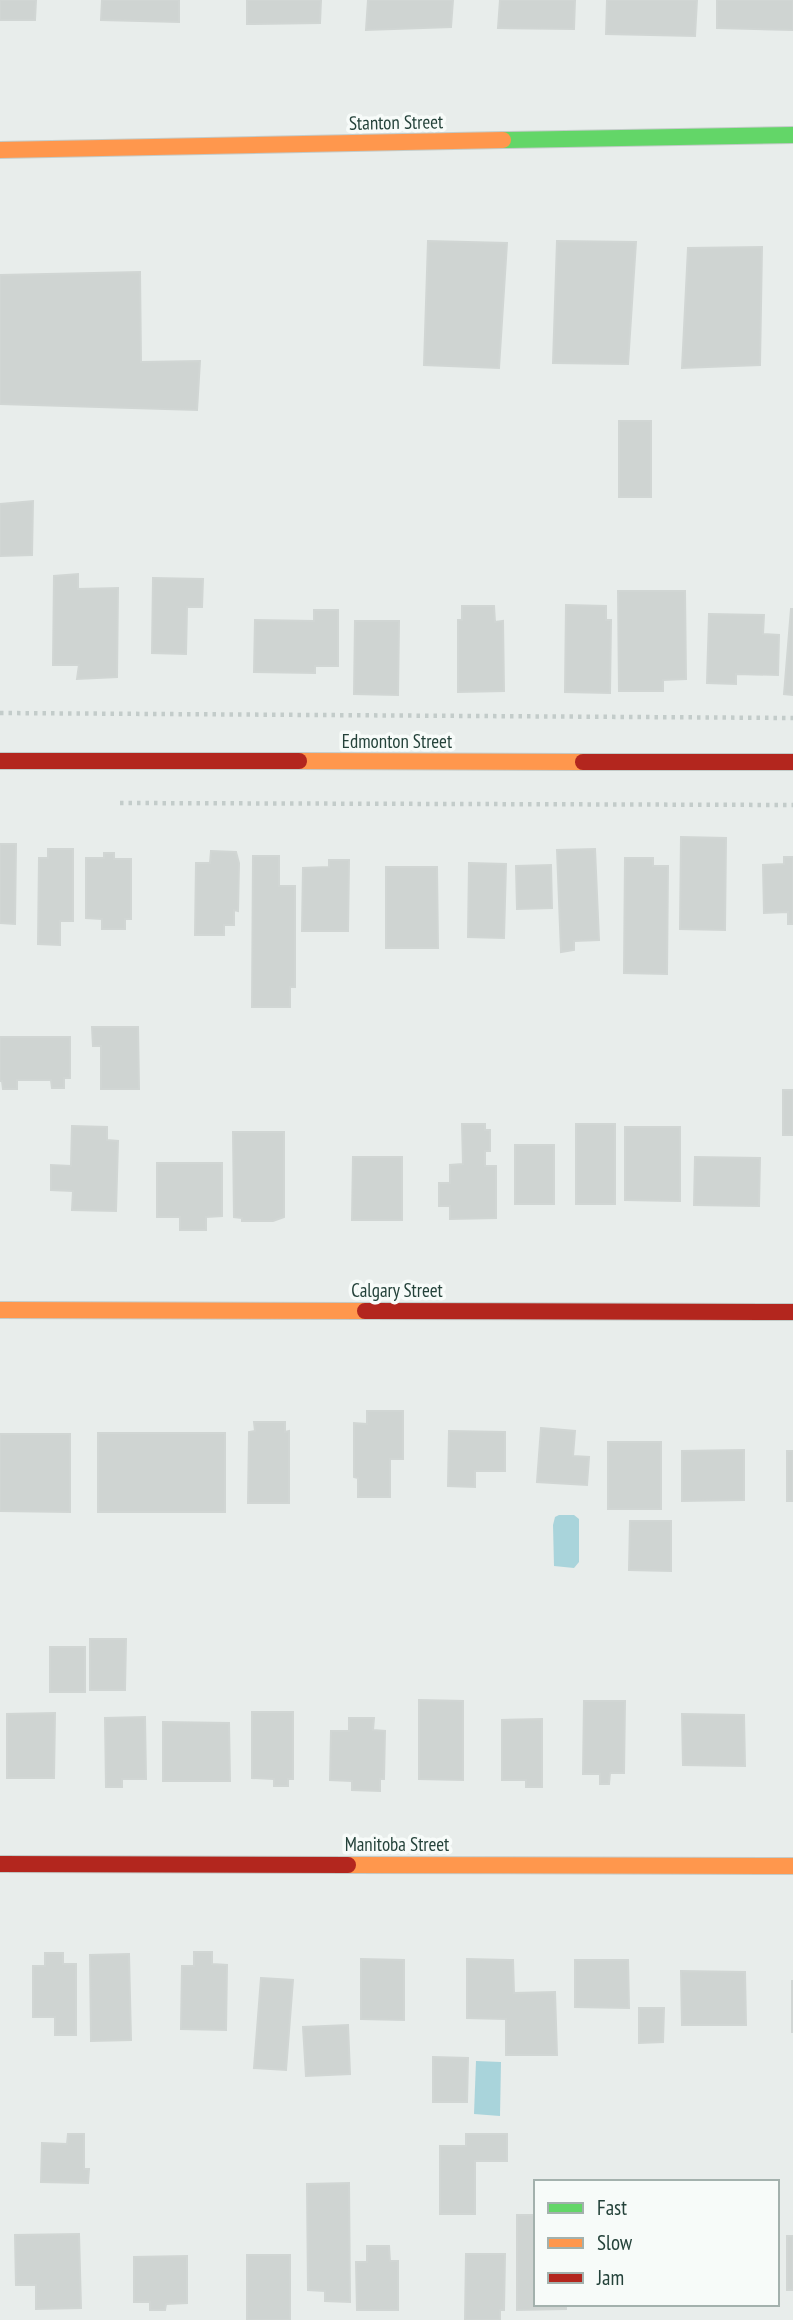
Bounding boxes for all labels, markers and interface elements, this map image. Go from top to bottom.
street label: Stanton Street [349,109,444,135]
street label: Edmonton Street [342,729,453,753]
street label: Calgary Street [351,1278,443,1302]
street label: Manitoba Street [345,1832,450,1856]
legend [534,2180,779,2306]
text: Fast [597,2194,627,2221]
text: Slow [597,2229,633,2256]
text: Jam [596,2264,624,2291]

